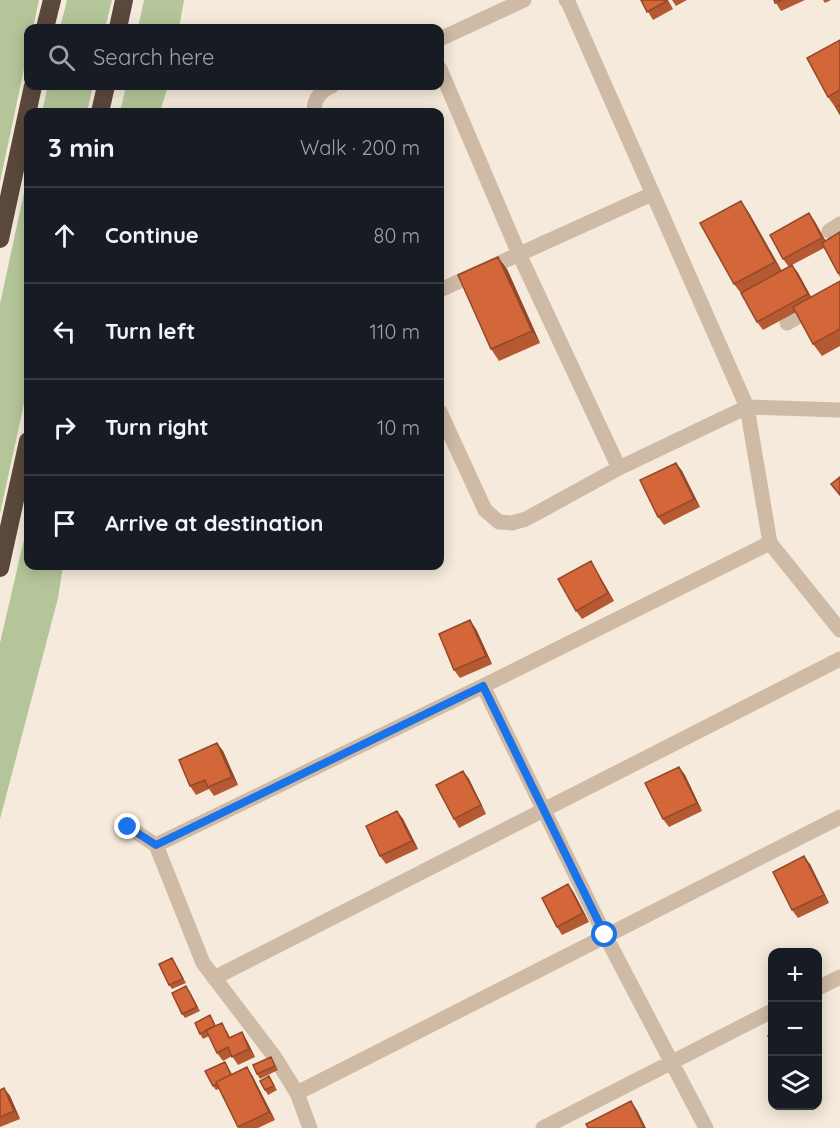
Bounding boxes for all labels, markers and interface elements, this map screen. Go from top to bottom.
search box [24,24,444,90]
icon: search [45,41,78,74]
text: Search here [93,43,214,71]
text: 3 min [48,131,115,164]
text: Walk · 200 m [300,135,420,160]
icon: ahead [48,219,81,252]
text: Continue [105,221,199,249]
text: 80 m [374,223,420,248]
icon: left [48,315,81,348]
text: Turn left [105,317,195,345]
text: 110 m [370,319,420,344]
icon: right [48,411,81,444]
text: Turn right [105,413,209,441]
text: 10 m [377,415,420,440]
icon: arrive [48,507,81,540]
text: Arrive at destination [105,509,323,537]
route end [114,813,140,839]
route start [591,921,617,947]
map controls [768,948,822,1110]
button: + [768,948,822,1002]
button: − [768,1002,822,1056]
button: layers [768,1056,822,1110]

